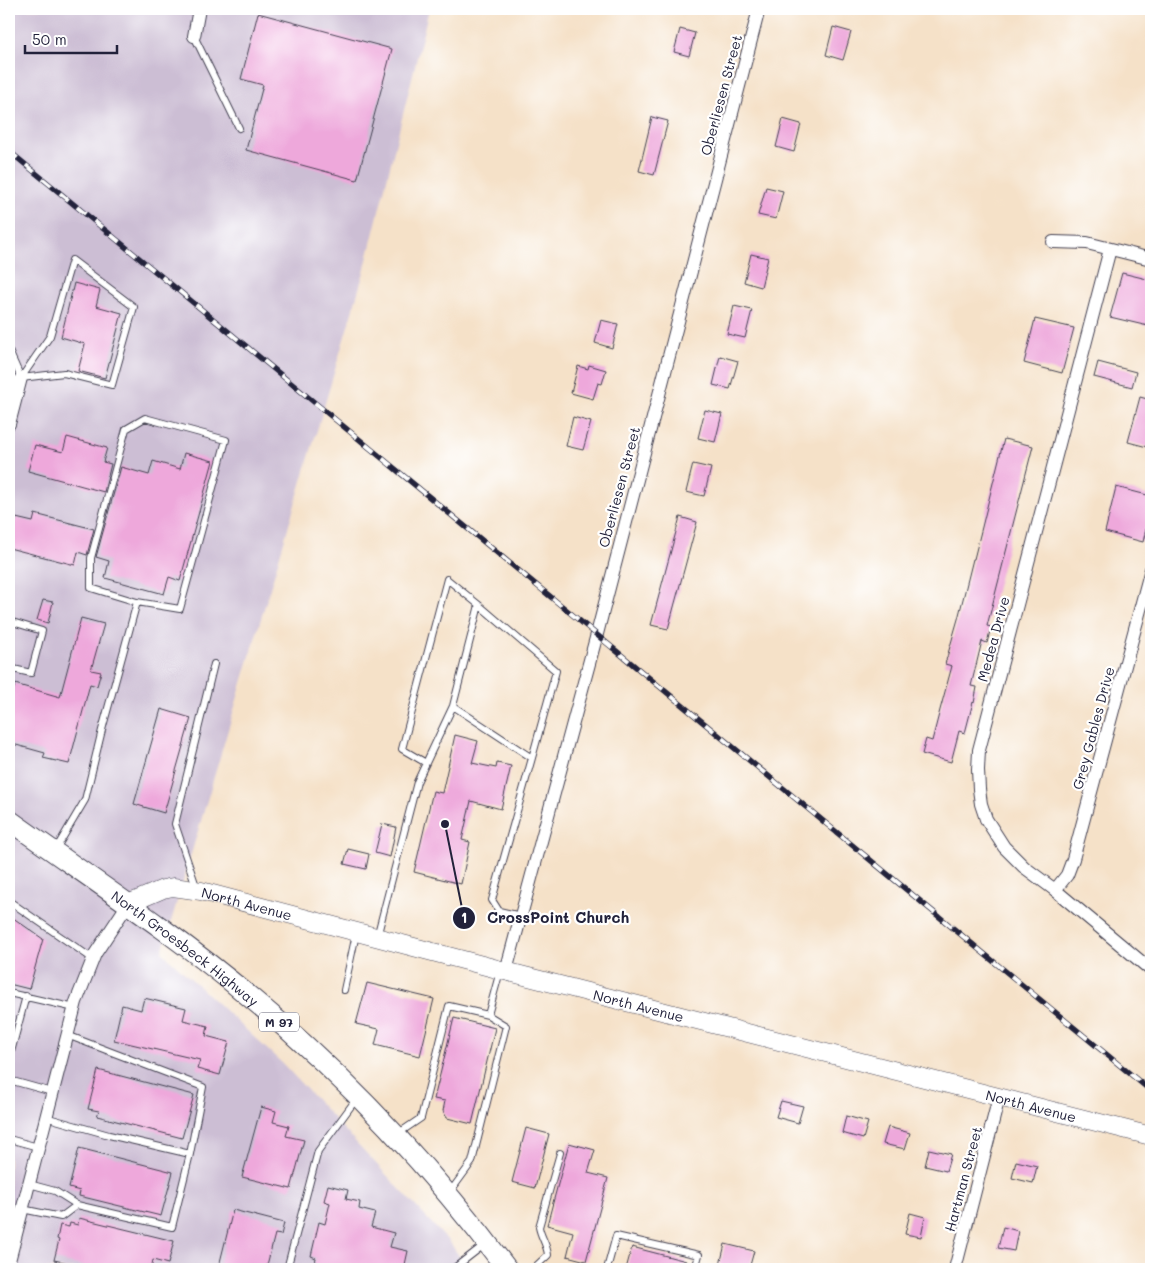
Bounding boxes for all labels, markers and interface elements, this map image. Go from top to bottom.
scale bar [25,22,118,54]
text: 50 m [32,29,67,49]
street label: Oberliesen Street [696,32,746,158]
street label: Oberliesen Street [594,424,644,550]
street label: Medea Drive [972,594,1014,684]
street label: Grey Gables Drive [1067,665,1119,791]
street label: North Avenue [200,882,294,924]
street label: North Groesbeck Highway [108,886,263,1010]
callout: CrossPoint Church [452,903,639,933]
text: 1 [461,907,467,927]
text: CrossPoint Church [487,907,629,927]
street label: North Avenue [592,985,686,1026]
road number: M 97 [259,1012,299,1032]
street label: North Avenue [984,1085,1078,1126]
street label: Hartman Street [940,1124,986,1234]

